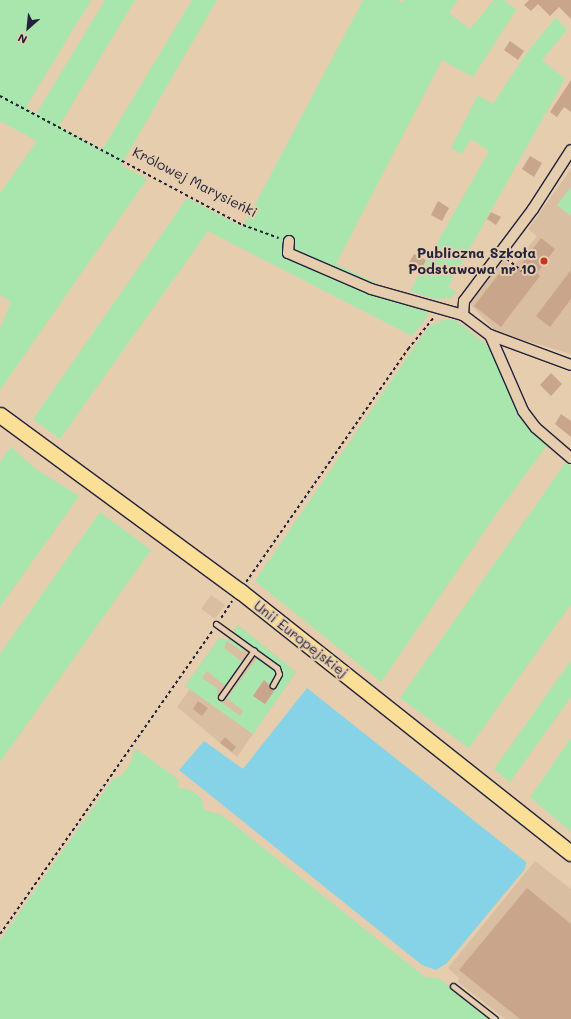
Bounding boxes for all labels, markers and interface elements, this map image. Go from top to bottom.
north arrow [8,8,48,48]
text: N [15,31,29,48]
street label: Królowej Marysieńki [130,143,260,221]
place label: Publiczna Szkoła Podstawowa nr 10 [408,245,536,278]
marker: Publiczna Szkoła Podstawowa nr 10 [539,256,549,266]
street label: Unii Europejskiej [250,597,352,681]

